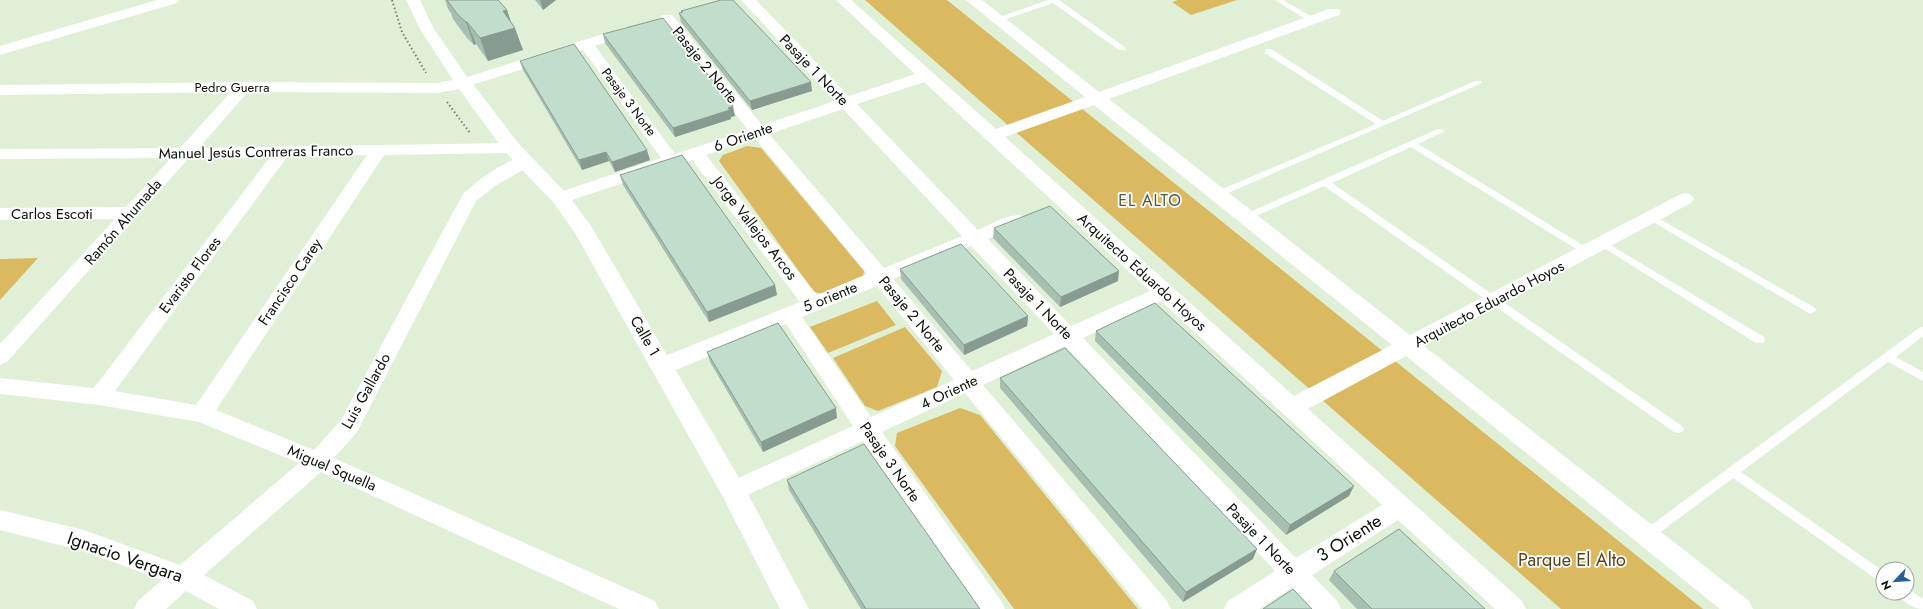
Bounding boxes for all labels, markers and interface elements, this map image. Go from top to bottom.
street label: Pasaje 2 Norte [667,22,743,108]
street label: Pasaje 1 Norte [774,29,854,111]
street label: Pasaje 3 Norte [597,64,661,140]
street label: Pedro Guerra [195,78,269,97]
street label: 6 Oriente [711,117,776,157]
street label: Manuel Jesús Contreras Franco [158,139,354,165]
street label: Jorge Vallejos Arcos [706,170,803,285]
street label: Ramón Ahumada [79,174,167,270]
district label: EL ALTO [1118,189,1182,212]
street label: Carlos Escoti [11,203,93,225]
street label: Arquitecto Eduardo Hoyos [1072,208,1212,336]
street label: Evaristo Flores [154,232,226,318]
street label: Francisco Carey [253,234,328,330]
street label: Arquitecto Eduardo Hoyos [1410,255,1568,353]
street label: Pasaje 1 Norte [998,263,1078,345]
street label: Pasaje 2 Norte [874,271,951,357]
street label: 5 oriente [799,276,861,318]
street label: Calle 1 [625,312,665,360]
street label: Luis Gallardo [336,349,396,433]
street label: 4 Oriente [917,369,982,415]
street label: Pasaje 3 Norte [854,418,926,507]
street label: Miguel Squella [284,439,380,497]
street label: Pasaje 1 Norte [1221,498,1301,580]
street label: 3 Oriente [1311,508,1387,568]
street label: Ignacio Vergara [64,525,186,589]
park label: Parque El Alto [1518,547,1626,573]
north arrow [1875,561,1915,601]
text: N [1877,578,1895,593]

